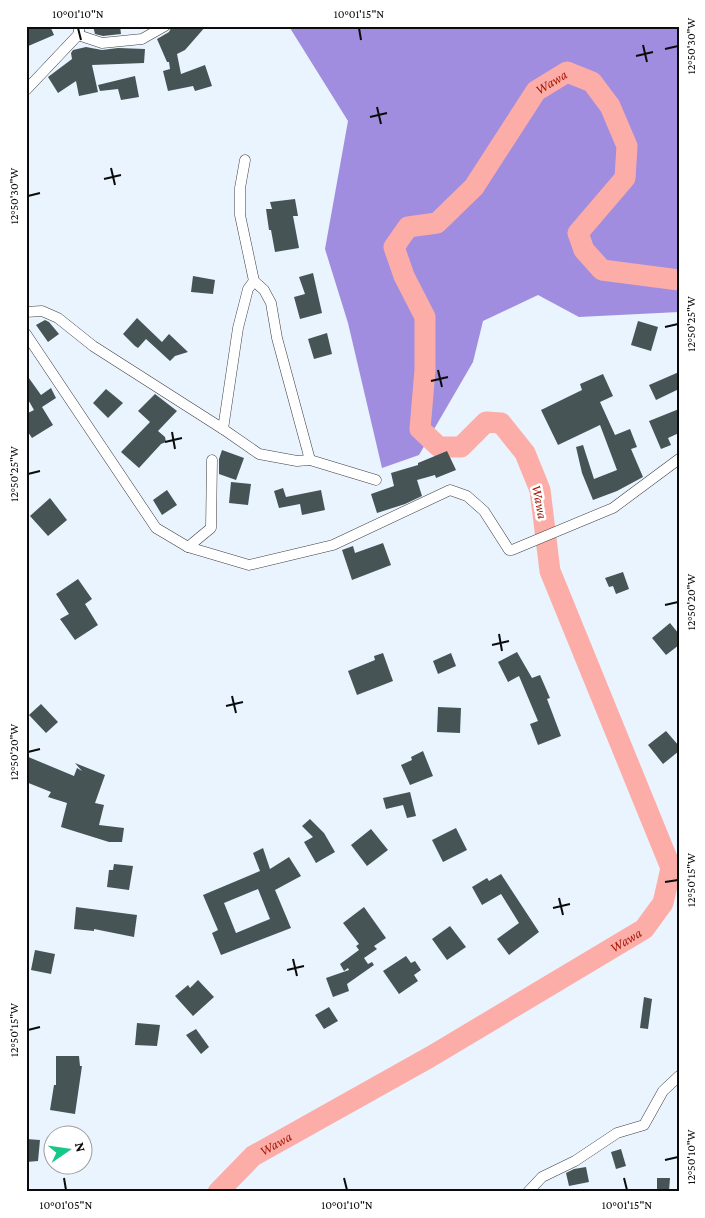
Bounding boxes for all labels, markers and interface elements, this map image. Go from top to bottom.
text: 10°01'10"N [52,7,104,21]
text: 10°01'15"N [334,7,384,21]
text: 12°50'30"W [684,18,698,74]
water label: Wawa [532,66,570,98]
text: 12°50'30"W [7,168,21,224]
text: 12°50'25"W [684,296,698,352]
text: 12°50'25"W [7,446,21,502]
water label: Wawa [529,484,551,521]
text: 12°50'20"W [684,574,698,630]
text: 12°50'20"W [7,724,21,780]
text: 12°50'15"W [684,853,698,907]
water label: Wawa [607,924,645,956]
text: 12°50'15"W [7,1003,21,1057]
north arrow [42,1126,92,1176]
water label: Wawa [257,1128,295,1159]
text: 12°50'10"W [684,1129,698,1185]
text: N [72,1141,90,1154]
text: 10°01'05"N [40,1198,93,1212]
text: 10°01'10"N [321,1198,373,1212]
text: 10°01'15"N [602,1198,652,1212]

